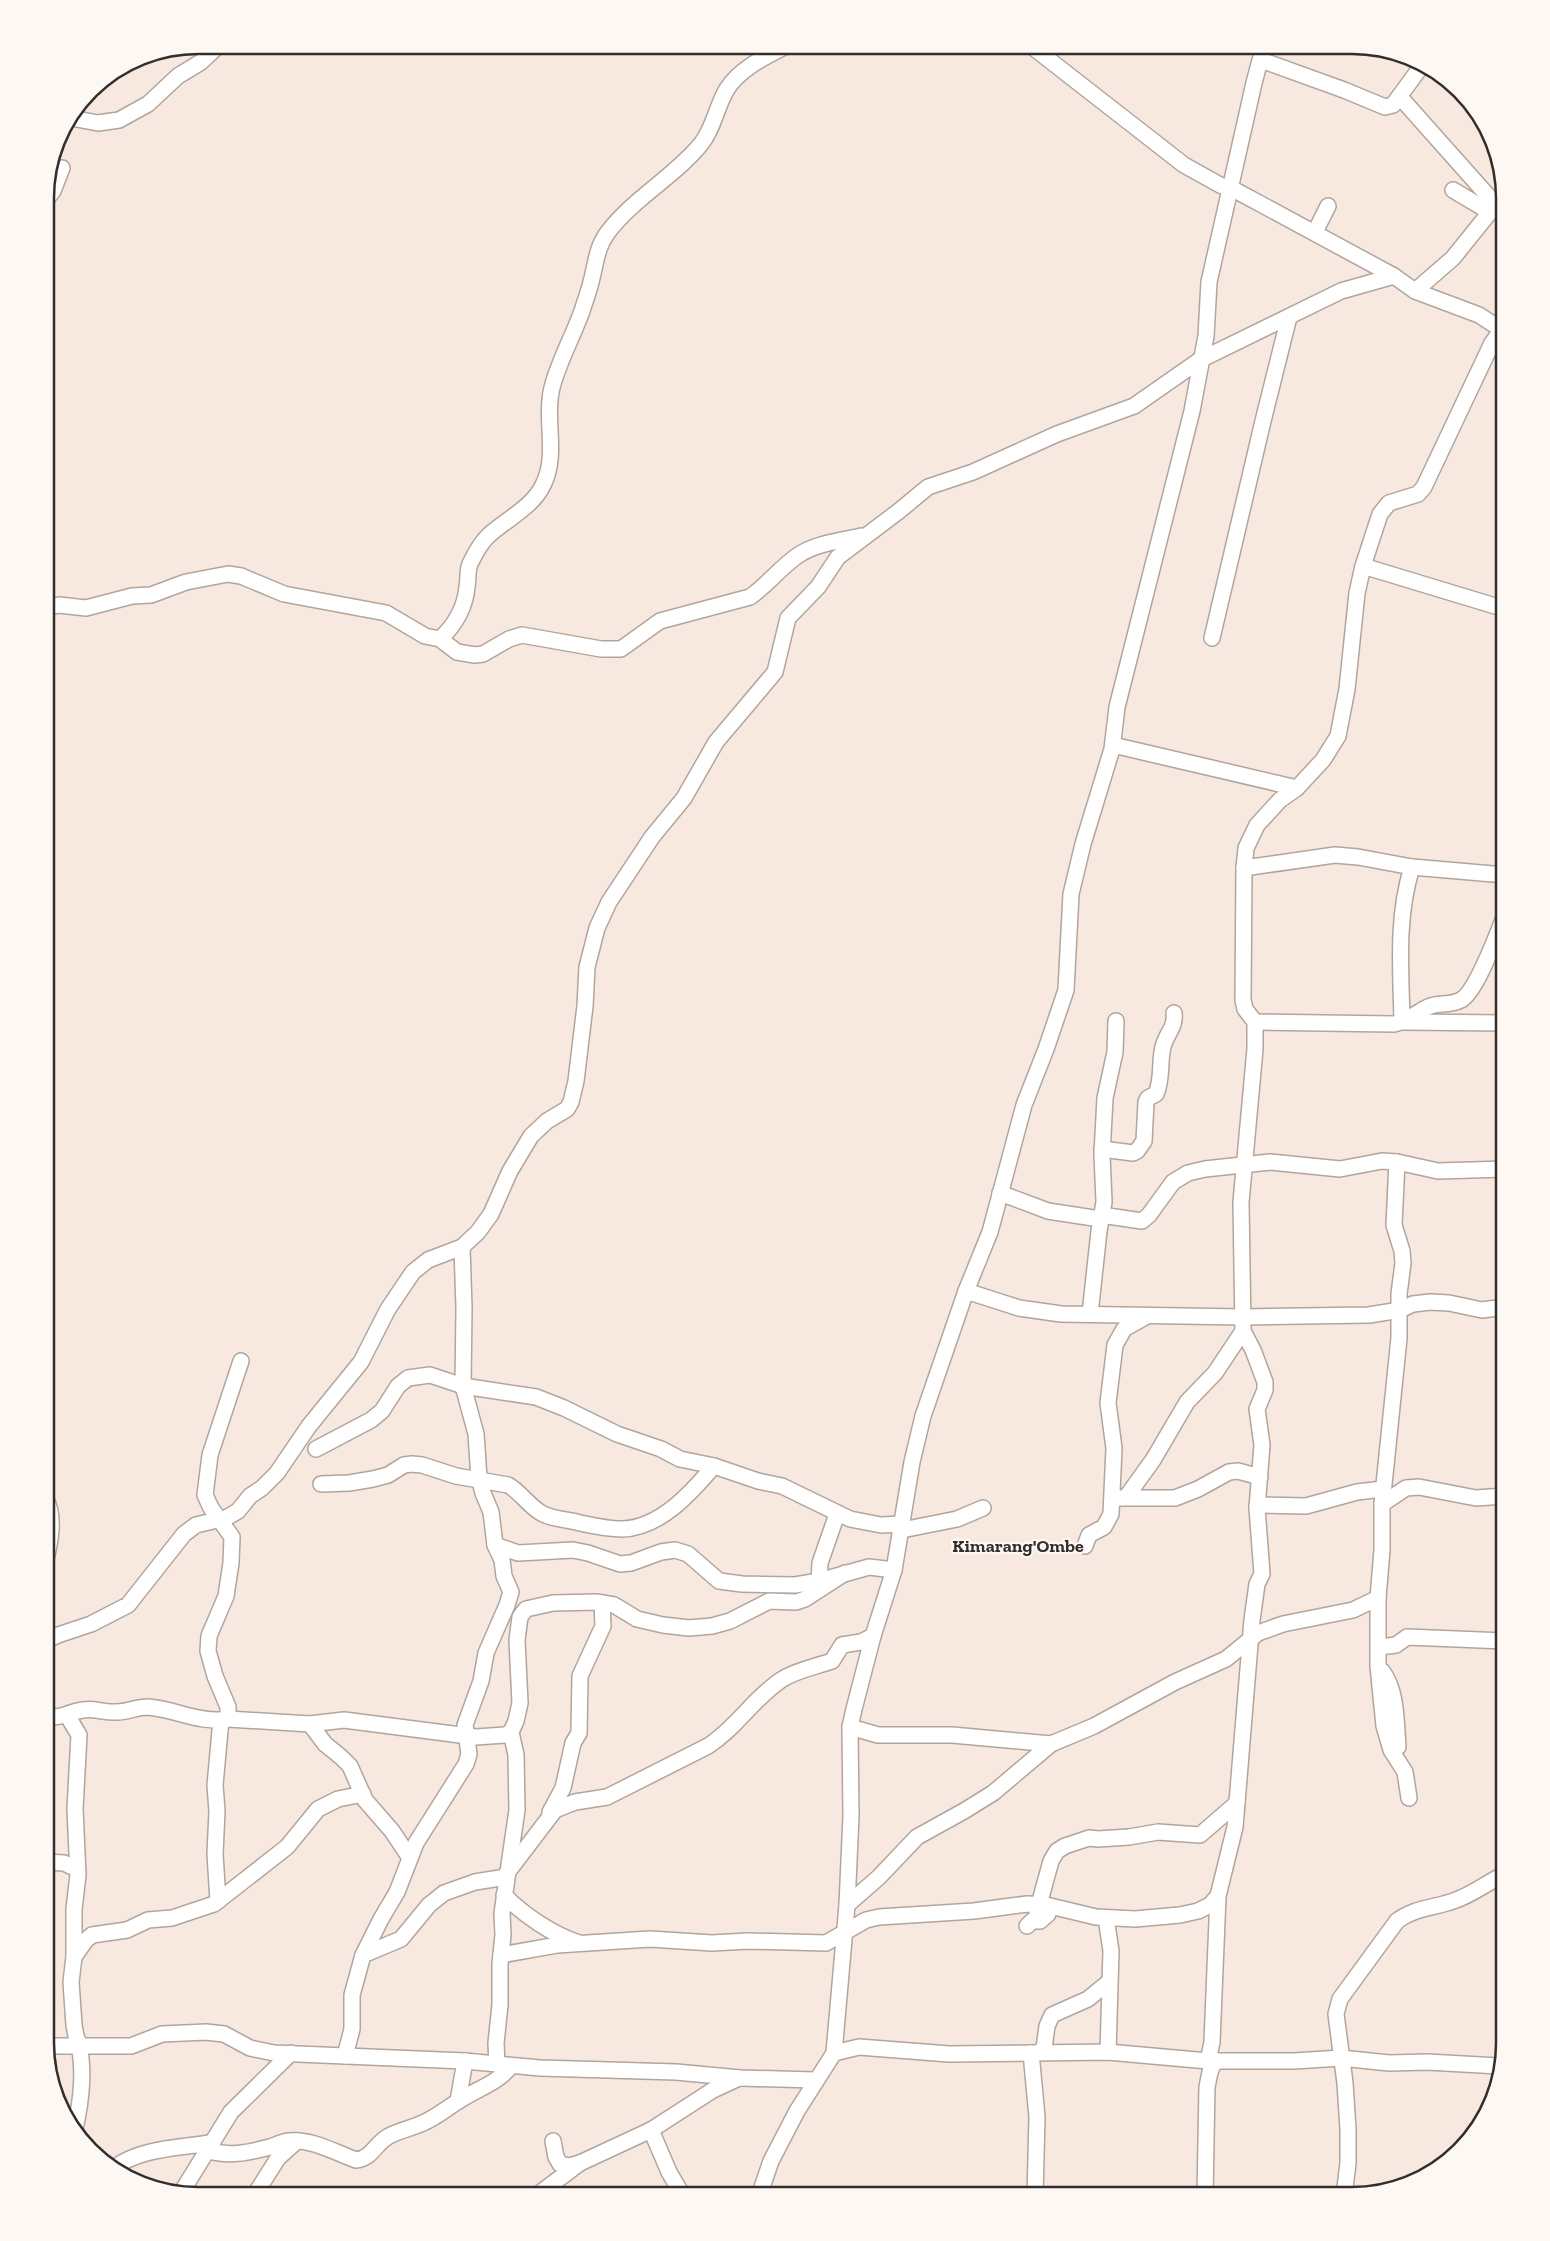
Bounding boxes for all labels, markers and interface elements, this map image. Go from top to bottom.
district label: Kimarang'Ombe [952,1535,1084,1557]

